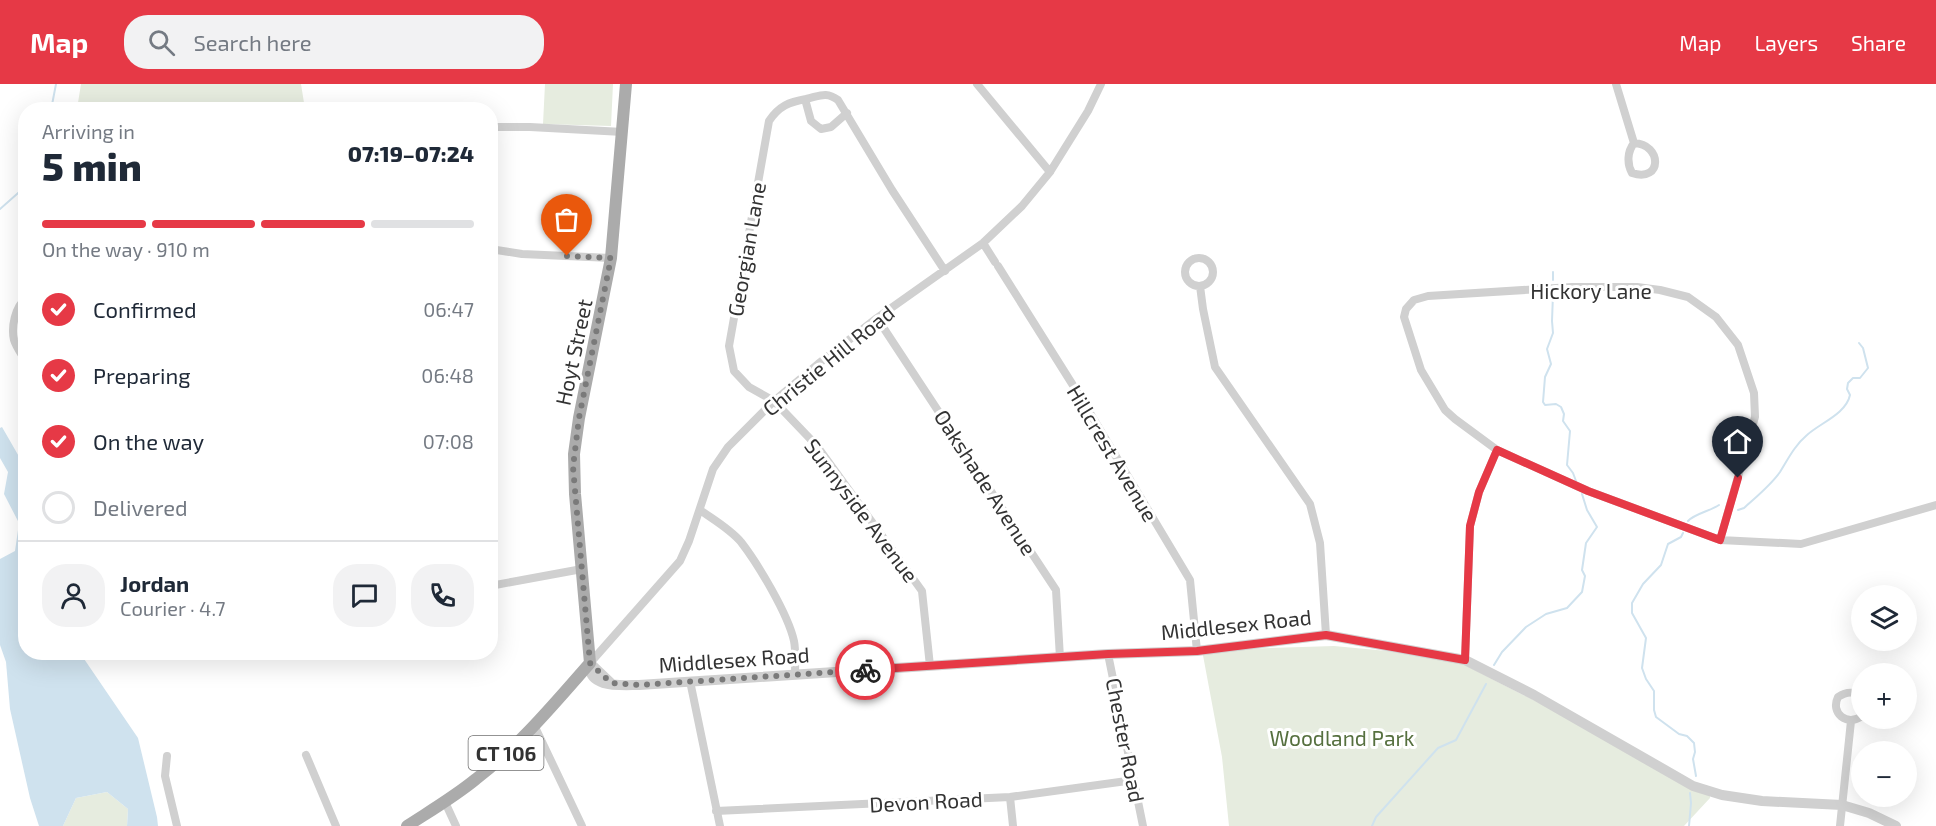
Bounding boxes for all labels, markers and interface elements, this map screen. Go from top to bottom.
search box [124,15,544,69]
text: Map [30,25,88,59]
icon: search [145,26,178,59]
text: Search here [193,29,312,55]
text: Map [1679,30,1721,55]
text: Layers [1754,30,1818,55]
text: Share [1851,30,1906,55]
text: Arriving in [42,119,135,143]
text: 07:19–07:24 [348,140,474,166]
text: 5 min [42,142,142,189]
street label: Georgian Lane [722,180,770,318]
pin [541,194,592,256]
icon: bag [550,203,583,236]
text: On the way · 910 m [42,237,210,261]
street label: Hickory Lane [1530,278,1652,303]
icon: check [42,293,75,326]
text: Confirmed [93,296,197,322]
text: 06:47 [423,297,474,321]
street label: Hoyt Street [550,297,596,407]
street label: Christie Hill Road [757,299,899,421]
icon: check [42,359,75,392]
text: Preparing [93,362,191,388]
text: 06:48 [421,363,474,387]
street label: Hillcrest Avenue [1062,380,1164,526]
street label: Oakshade Avenue [930,405,1042,559]
pin [1712,416,1763,478]
icon: check [42,425,75,458]
icon: home [1721,425,1754,458]
text: On the way [93,428,204,454]
text: 07:08 [423,429,474,453]
street label: Sunnyside Avenue [800,433,924,587]
text: Delivered [93,494,188,520]
button: person [42,564,105,627]
button: chat [333,564,396,627]
button: phone [411,564,474,627]
text: Jordan [120,570,189,596]
map controls [1851,585,1917,807]
button: layers [1851,585,1917,651]
text: Courier · 4.7 [120,596,226,620]
street label: Middlesex Road [1159,604,1313,644]
courier [835,640,895,700]
street label: Middlesex Road [658,641,810,677]
icon: bike [849,654,882,687]
button: + [1851,663,1917,729]
street label: Chester Road [1102,676,1150,804]
park label: Woodland Park [1269,725,1415,750]
road number: CT 106 [468,736,544,770]
button: − [1851,741,1917,807]
street label: Devon Road [869,786,983,816]

